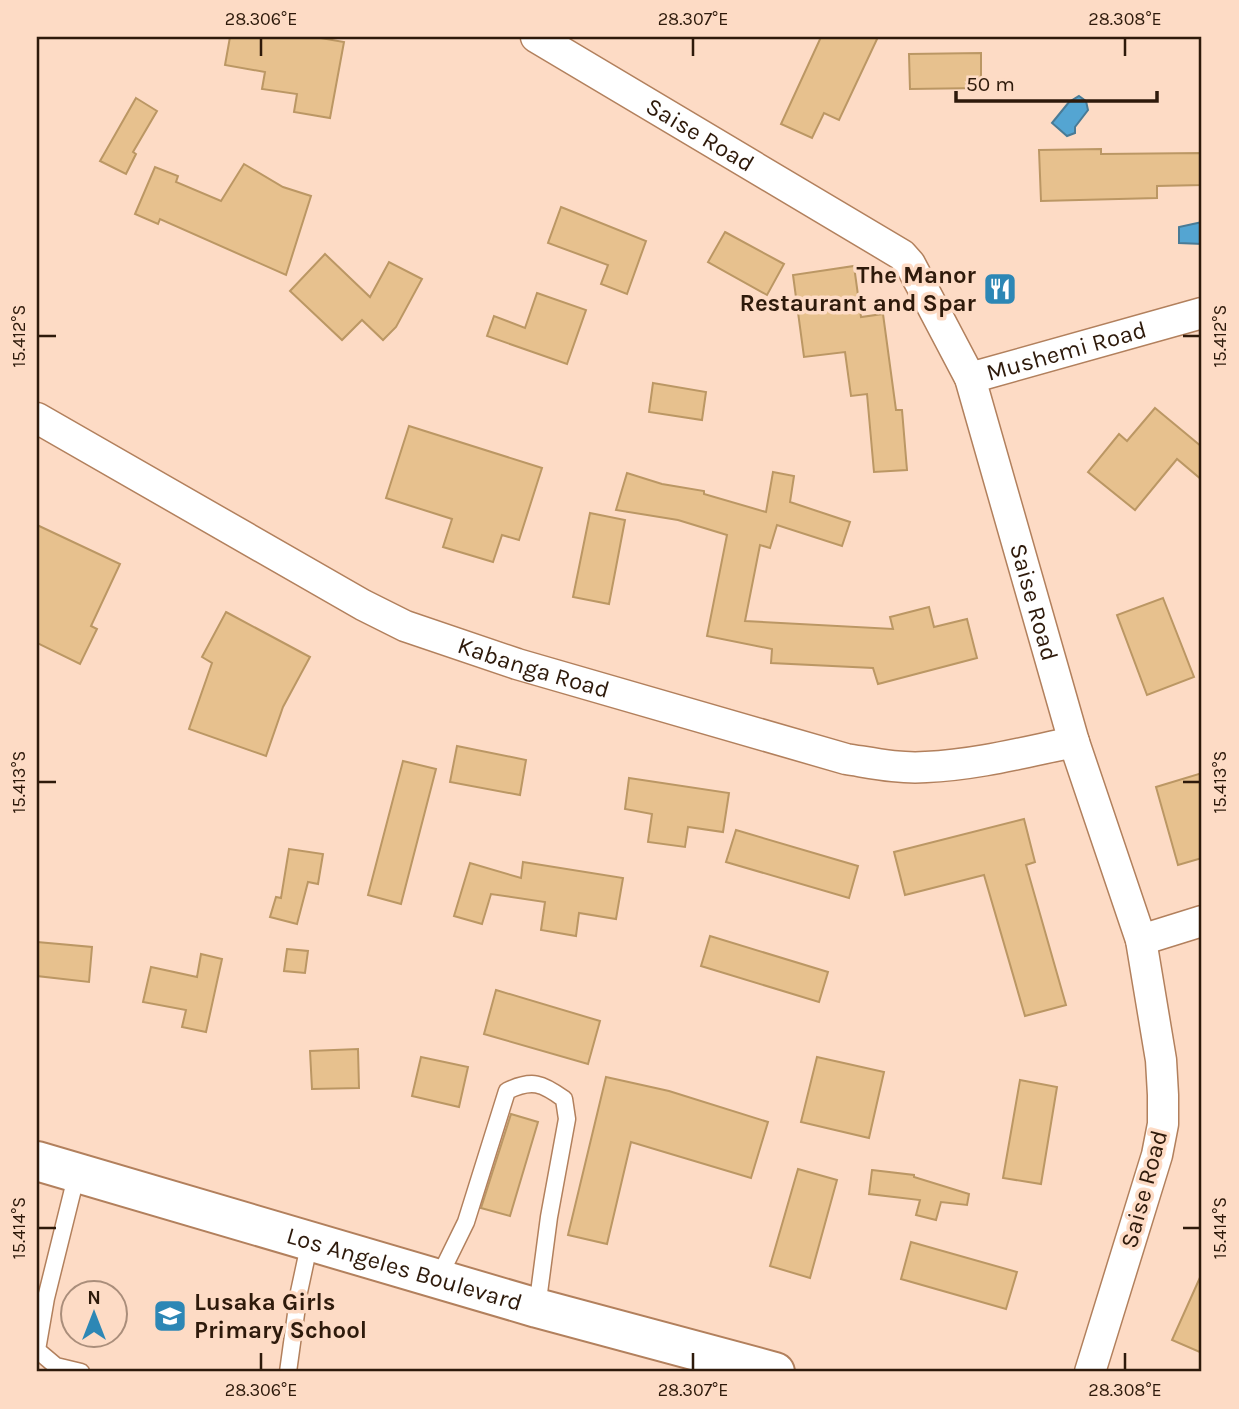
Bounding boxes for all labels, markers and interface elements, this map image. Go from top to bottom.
text: 28.306°E [225,8,297,30]
text: 28.307°E [658,8,728,30]
text: 28.308°E [1088,8,1162,30]
scale bar [956,60,1157,104]
text: 50 m [966,72,1015,96]
street label: Saise Road [641,92,759,178]
place label: The Manor Restaurant and Spar [739,261,977,317]
restaurant icon: The Manor Restaurant and Spar [981,270,1019,308]
text: 15.412°S [8,305,30,367]
text: 15.412°S [1209,305,1231,367]
street label: Mushemi Road [983,315,1149,387]
street label: Saise Road [1004,540,1064,664]
street label: Kabanga Road [454,631,613,704]
text: 15.413°S [8,751,30,813]
text: 15.413°S [1209,751,1231,813]
street label: Saise Road [1115,1127,1173,1251]
text: 15.414°S [8,1197,30,1259]
text: 15.414°S [1209,1197,1231,1259]
street label: Los Angeles Boulevard [283,1221,525,1317]
north arrow [60,1280,130,1350]
text: N [87,1287,101,1309]
place label: Lusaka Girls Primary School [194,1288,367,1344]
school or university icon: Lusaka Girls Primary School [151,1297,189,1335]
text: 28.306°E [225,1379,297,1401]
text: 28.307°E [658,1379,728,1401]
text: 28.308°E [1088,1379,1162,1401]

